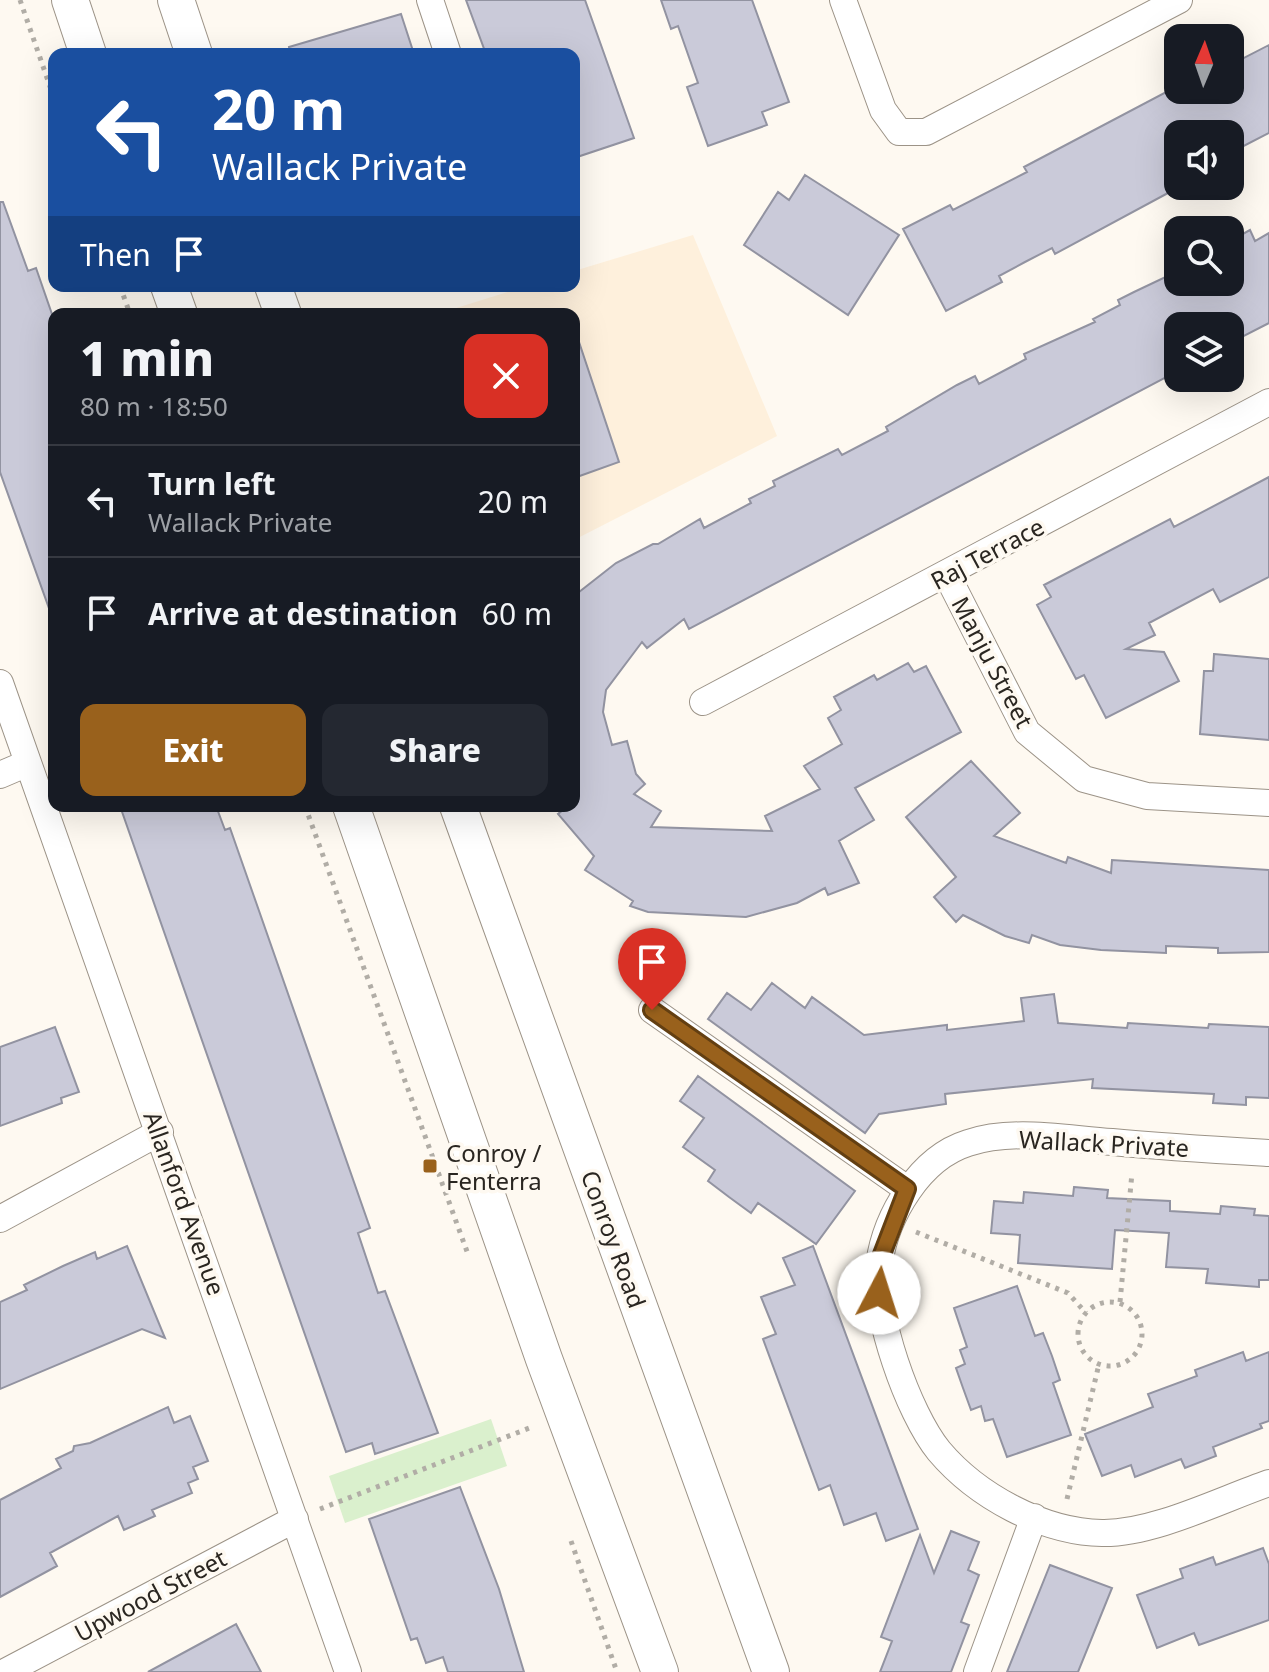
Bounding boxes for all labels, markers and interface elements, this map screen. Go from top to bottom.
north arrow [1164,24,1244,104]
map controls [1164,24,1244,392]
text: 20 m [212,70,345,146]
icon: left [80,80,184,184]
button: sound [1164,120,1244,200]
text: Wallack Private [212,142,467,191]
button: search [1164,216,1244,296]
icon: arrive [167,232,211,276]
text: Then [80,234,151,275]
button: layers [1164,312,1244,392]
text: 1 min [80,325,214,390]
button: close [464,334,548,418]
text: 80 m · 18:50 [80,388,228,424]
text: Turn left [148,463,276,504]
icon: left [80,479,124,523]
text: 20 m [478,481,548,522]
text: Wallack Private [148,504,332,540]
street label: Raj Terrace [925,509,1049,597]
icon: arrive [80,591,124,635]
street label: Manju Street [945,591,1042,734]
text: Arrive at destination [148,593,458,634]
text: 60 m [482,593,552,634]
button: Exit [80,704,306,796]
button: Share [322,704,548,796]
pin [618,928,686,1010]
icon: arrive [630,940,674,984]
street label: Allanford Avenue [136,1106,234,1300]
street label: Wallack Private [1018,1122,1190,1164]
place label: Conroy / Fenterra [446,1136,542,1197]
marker: Conroy / Fenterra [421,1157,439,1175]
street label: Conroy Road [574,1166,654,1312]
position arrow [837,1251,921,1335]
street label: Upwood Street [68,1541,232,1649]

